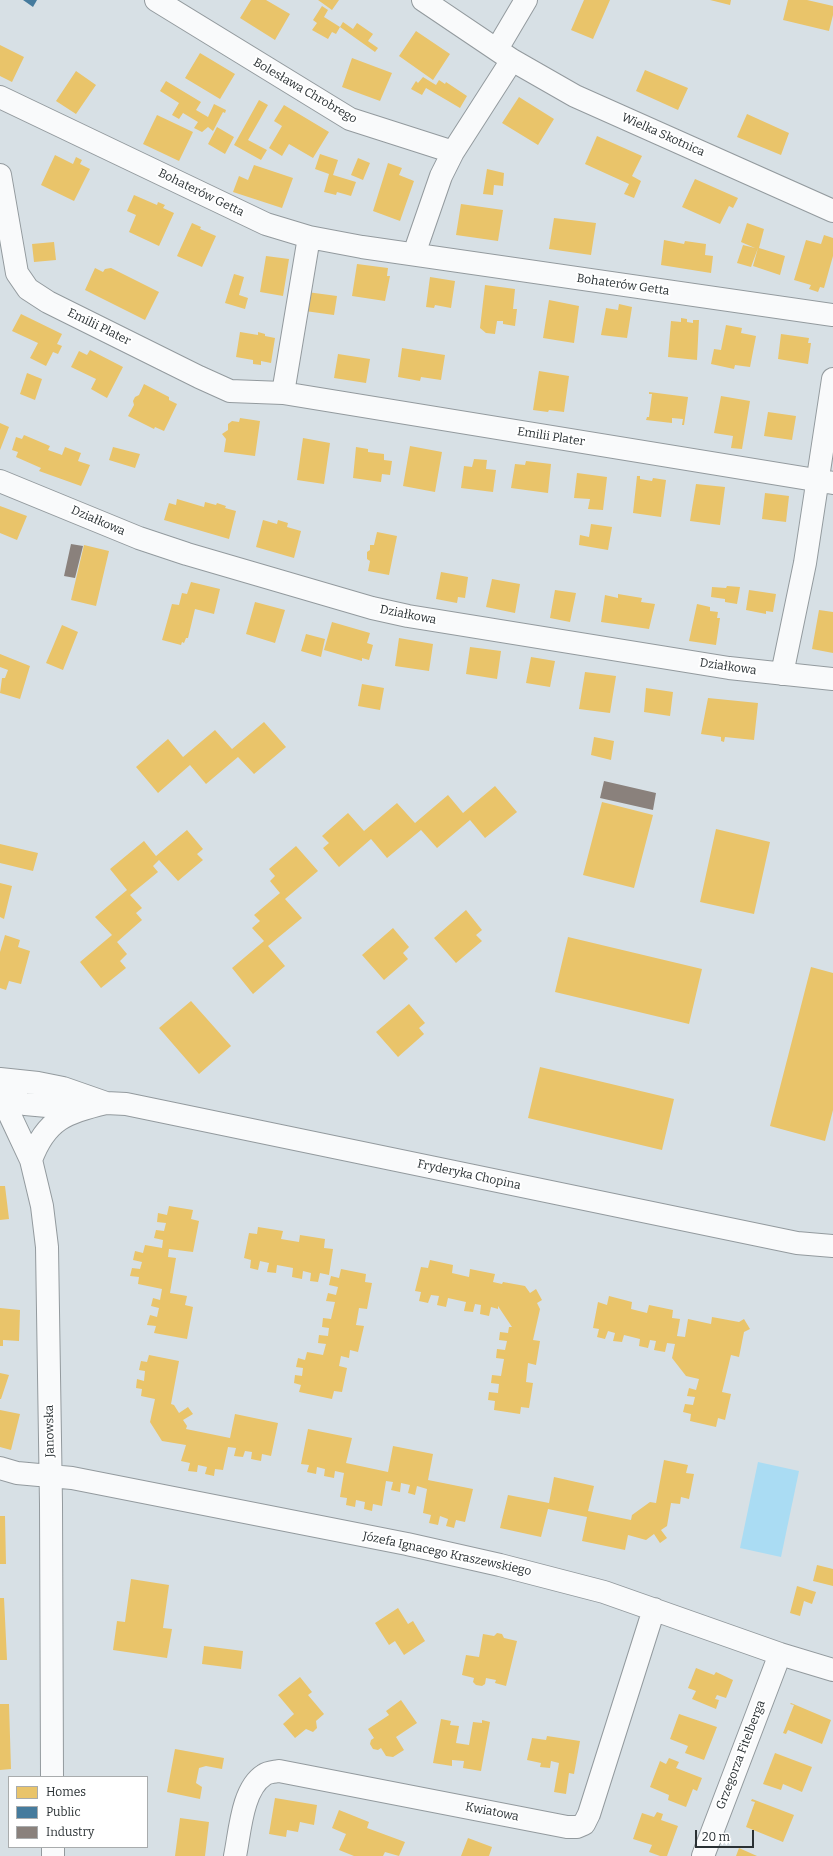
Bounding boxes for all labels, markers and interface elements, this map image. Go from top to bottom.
street label: Bolesława Chrobrego [250,55,360,127]
street label: Wielka Skotnica [619,110,707,160]
street label: Bohaterów Getta [156,166,246,220]
street label: Bohaterów Getta [576,271,670,299]
street label: Emilii Plater [65,306,133,348]
street label: Emilii Plater [516,425,586,449]
street label: Działkowa [69,503,127,539]
street label: Działkowa [378,602,438,628]
street label: Działkowa [699,656,757,678]
street label: Fryderyka Chopina [416,1157,522,1193]
street label: Janowska [42,1405,58,1457]
street label: Józefa Ignacego Kraszewskiego [361,1529,533,1579]
street label: Grzegorza Fitelberga [713,1698,769,1812]
legend [8,1776,148,1848]
text: Homes [46,1785,86,1799]
street label: Kwiatowa [464,1800,520,1824]
text: Public [46,1805,81,1819]
scale bar [697,1822,756,1848]
text: Industry [46,1825,94,1839]
text: 20 m [702,1830,730,1844]

